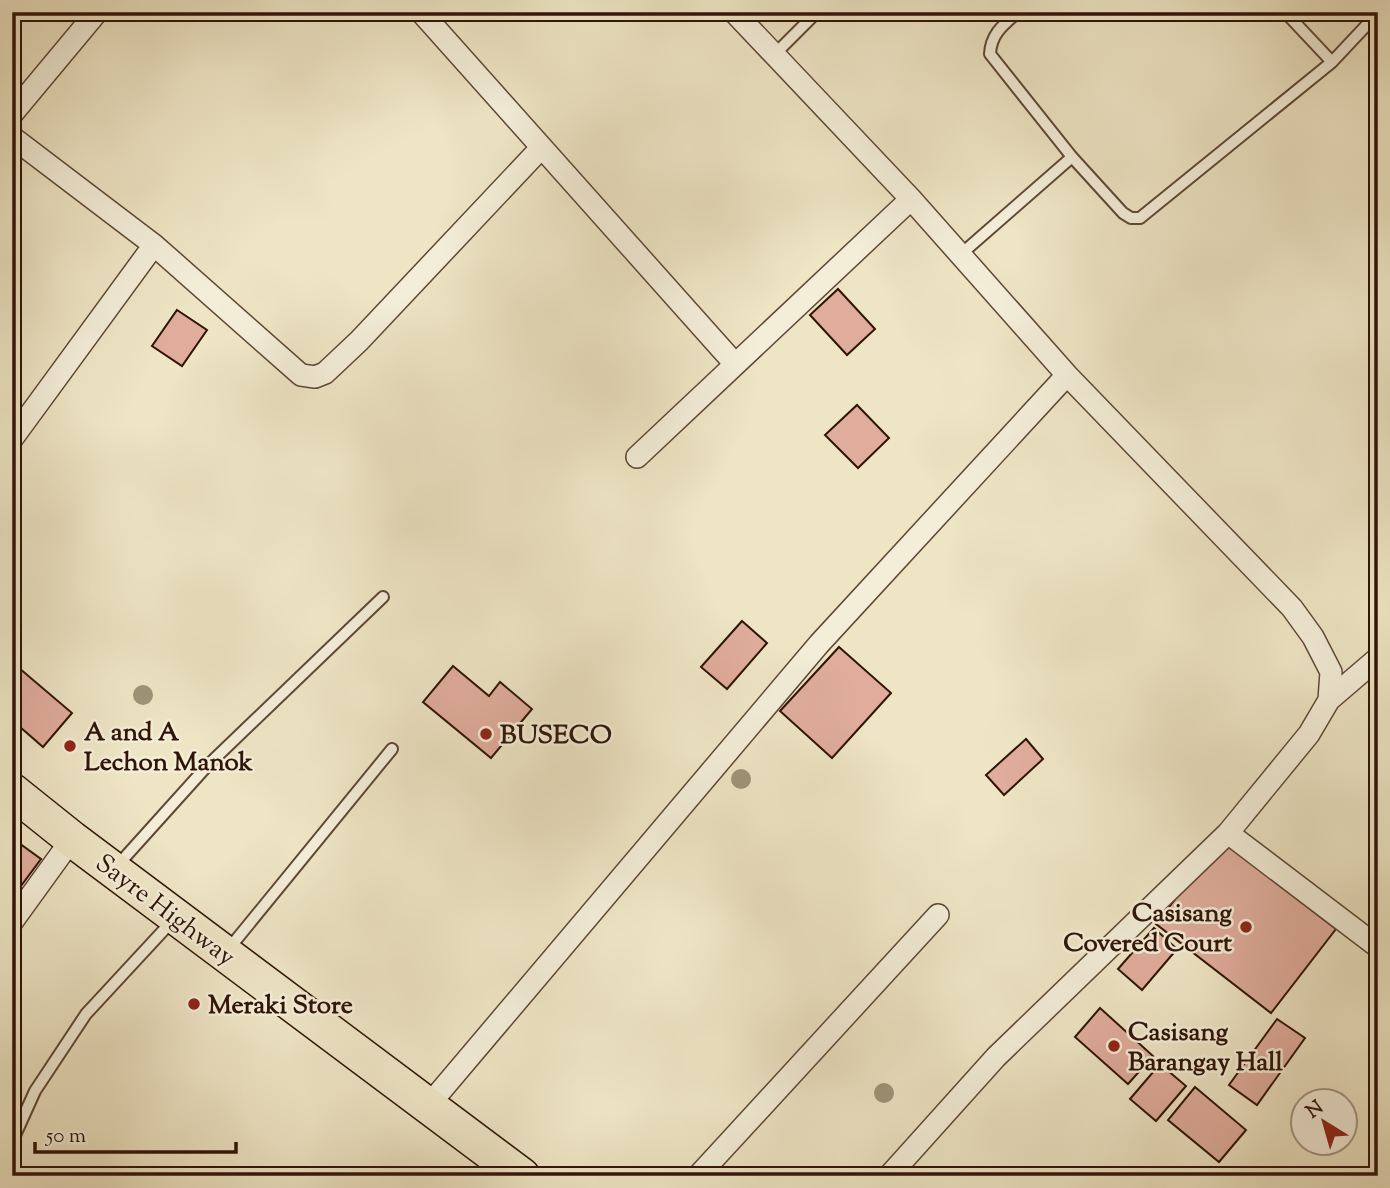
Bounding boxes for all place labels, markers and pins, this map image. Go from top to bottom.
place label: A and A Lechon Manok [84,715,254,782]
place label: BUSECO [500,718,612,755]
marker: BUSECO [478,726,494,742]
marker: A and A Lechon Manok [62,738,78,754]
place label: Casisang Covered Court [1063,896,1232,963]
marker: Casisang Covered Court [1238,919,1254,935]
place label: Meraki Store [208,988,353,1025]
marker: Meraki Store [186,996,202,1012]
place label: Casisang Barangay Hall [1128,1015,1283,1082]
marker: Casisang Barangay Hall [1106,1038,1122,1054]

